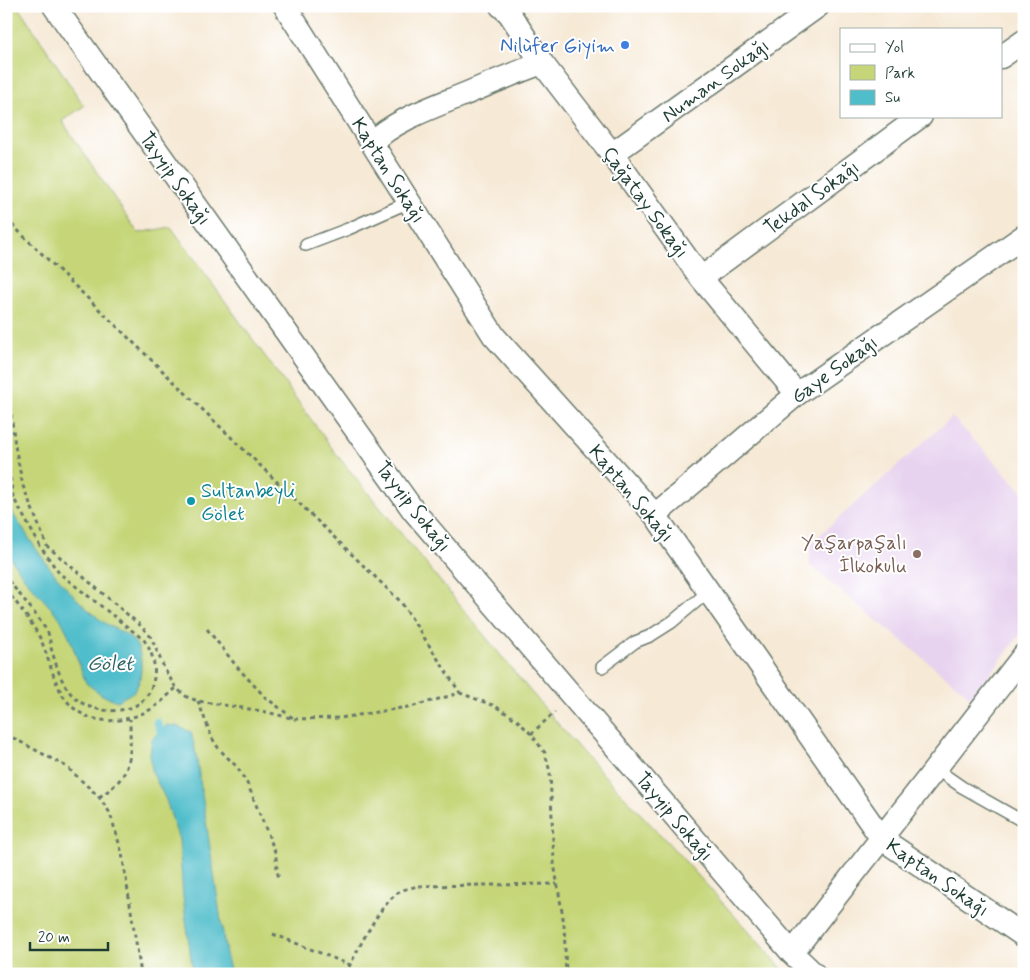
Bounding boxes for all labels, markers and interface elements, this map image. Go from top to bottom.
legend [840,28,1002,118]
place label: Nilùfer Giyim [500,33,615,60]
street label: Numan Sokağı [657,33,775,129]
text: Yol [885,38,904,58]
marker: Nilùfer Giyim [619,39,631,51]
text: Park [885,64,915,84]
text: Su [885,88,900,108]
street label: Kaptan Sokağı [344,113,431,229]
street label: Tayyip Sokağı [132,127,217,231]
street label: Çağatay Sokağı [595,142,694,264]
street label: Tekdal Sokağı [759,154,865,242]
street label: Gaye Sokağı [786,330,884,411]
street label: Kaptan Sokağı [582,439,680,549]
street label: Tayyip Sokağı [369,456,457,558]
place label: Sultanbeyli Gölet [201,478,295,528]
marker: Sultanbeyli Gölet [185,495,197,507]
place label: Yaşarpaşalı İlkokulu [801,530,907,580]
marker: Yaşarpaşalı İlkokulu [911,548,923,560]
water label: Gölet [87,650,135,678]
street label: Tayyip Sokağı [629,767,719,867]
street label: Kaptan Sokağı [880,833,994,924]
scale bar [30,920,108,952]
text: 20 m [38,928,70,948]

